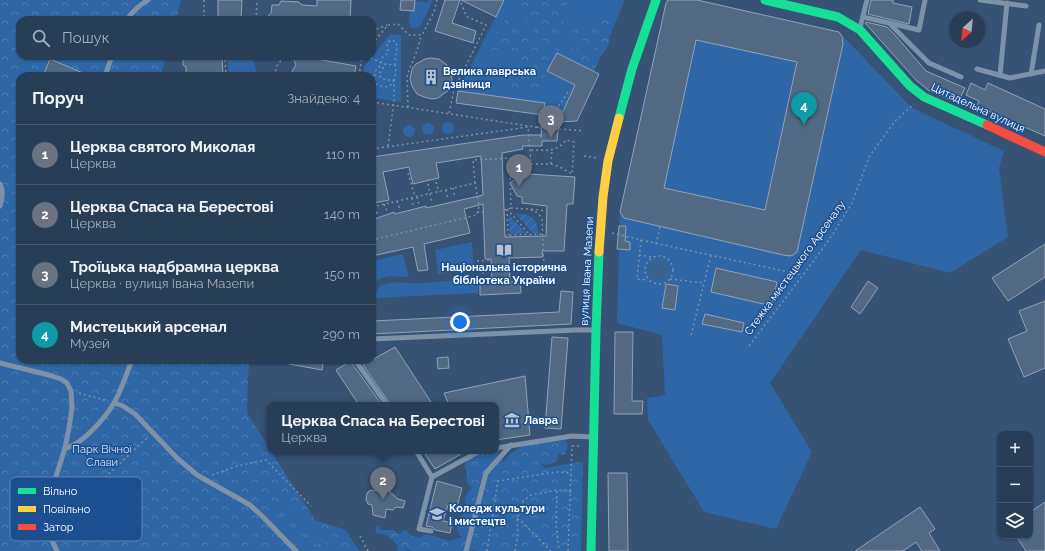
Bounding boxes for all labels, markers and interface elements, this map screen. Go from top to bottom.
north arrow [949,12,985,48]
search box [16,16,376,60]
icon: search [30,27,52,49]
text: Пошук [62,29,110,47]
place label: Велика лаврська дзвіниця [443,65,536,91]
building icon: Велика лаврська дзвіниця [422,68,440,86]
street label: Цитадельна вулиця [929,81,1027,135]
text: Поруч [32,88,84,108]
text: Знайдено: 4 [287,91,360,106]
pin: 4 [791,92,817,125]
pin: 3 [538,105,564,138]
text: Церква святого Миколая [70,138,255,156]
text: 1 [42,147,48,162]
text: 110 m [326,147,360,162]
pin: 1 [506,154,532,187]
text: Церква [70,156,116,171]
text: Церква Спаса на Берестові [70,198,274,216]
street label: Стежка мистецького Арсеналу [742,198,848,338]
text: 2 [41,207,49,222]
text: 140 m [324,207,360,222]
text: Церква [70,216,116,231]
street label: вулиця Івана Мазепи [578,216,596,326]
library icon: Національна історична бібліотека України [495,241,513,259]
text: Троїцька надбрамна церква [70,258,279,276]
place label: Національна історична бібліотека України [441,261,567,287]
text: 3 [41,267,49,282]
text: 150 m [324,267,360,282]
text: Церква · вулиця Івана Мазепи [70,276,254,291]
your location [450,312,470,332]
text: Мистецький арсенал [70,318,227,336]
text: 4 [41,327,49,342]
text: 290 m [322,327,360,342]
text: Музей [70,336,110,351]
popup [267,402,499,454]
museum icon: Лавра [503,411,521,429]
text: Церква Спаса на Берестові [281,412,485,430]
place label: Лавра [524,414,558,427]
text: Церква [281,430,327,445]
map controls [997,431,1033,539]
button: + [997,431,1033,467]
park label: Парк Вічної Слави [72,443,133,469]
pin: 2 [370,467,396,500]
button: − [997,467,1033,503]
legend [10,477,142,541]
text: Вільно [43,485,78,498]
place label: Коледж культури і мистецтв [449,502,545,528]
text: Повільно [43,503,91,516]
button: layers [997,503,1033,539]
school or university icon: Коледж культури і мистецтв [428,505,446,523]
text: Затор [43,521,74,534]

